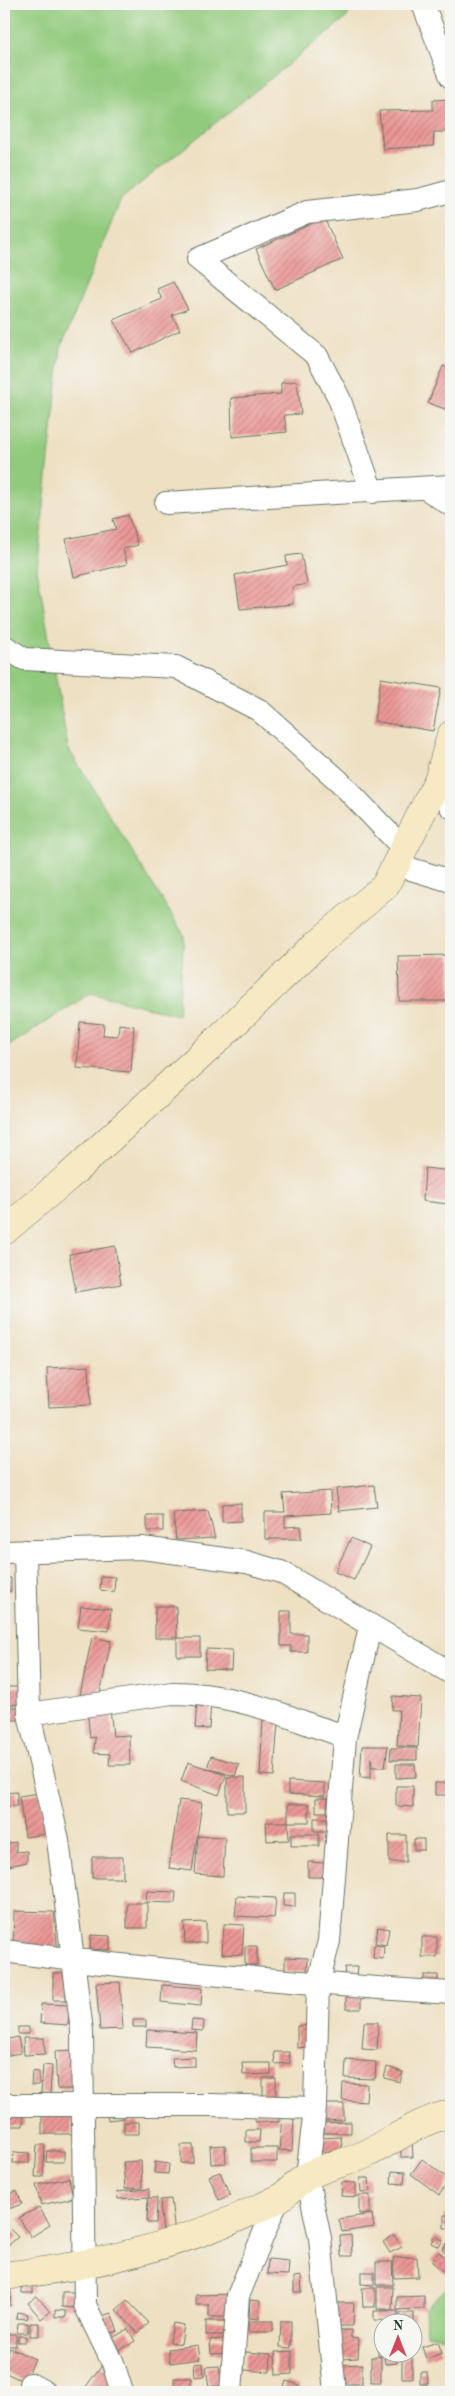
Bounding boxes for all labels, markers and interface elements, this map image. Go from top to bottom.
north arrow [372,2314,422,2364]
text: N [393,2319,404,2333]

